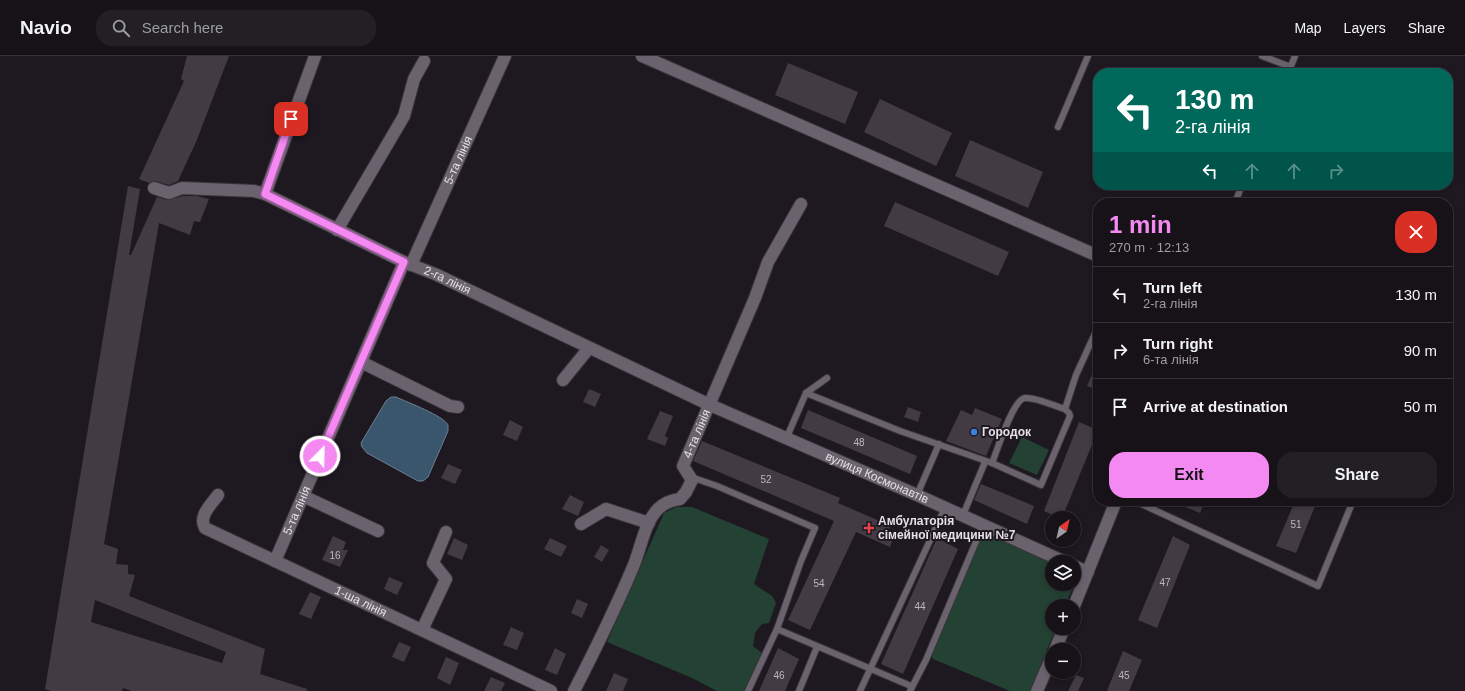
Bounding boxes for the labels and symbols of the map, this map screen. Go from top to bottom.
pin [274,102,308,136]
street label: 5-та лінія [441,134,475,187]
street label: 2-га лінія [422,263,473,297]
street label: 4-та лінія [680,407,713,460]
place label: Городок [982,425,1032,439]
marker: Городок [969,427,979,437]
position arrow [299,435,341,477]
house number: 48 [853,437,865,448]
street label: вулиця Космонавтів [823,449,931,506]
house number: 52 [760,474,772,485]
street label: 5-та лінія [280,484,313,537]
north arrow [1045,511,1081,547]
place label: Амбулаторія сімейної медицини №7 [878,514,1016,542]
house number: 51 [1290,519,1302,530]
marker: Амбулаторія сімейної медицини №7 [863,522,875,534]
house number: 16 [329,550,341,561]
house number: 47 [1159,577,1171,588]
house number: 54 [813,578,825,589]
street label: 1-ша лінія [332,583,389,620]
house number: 44 [914,601,926,612]
house number: 46 [773,670,785,681]
house number: 45 [1118,670,1130,681]

